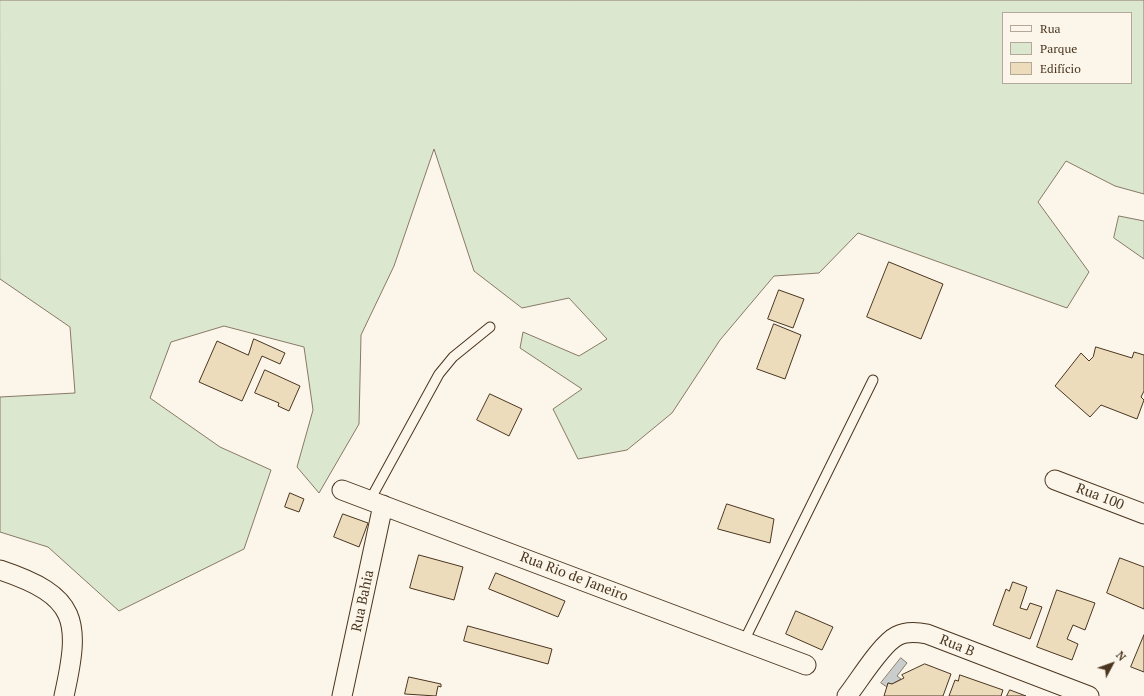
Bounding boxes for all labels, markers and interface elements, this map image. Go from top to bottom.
legend [1002,12,1132,84]
text: Rua [1040,21,1061,36]
text: Parque [1040,41,1077,56]
text: Edifício [1040,61,1081,76]
street label: Rua 100 [1074,480,1126,514]
street label: Rua Rio de Janeiro [518,549,630,605]
street label: Rua Bahia [348,569,378,633]
street label: Rua B [937,631,977,661]
north arrow [1092,644,1132,684]
text: N [1113,648,1129,664]

